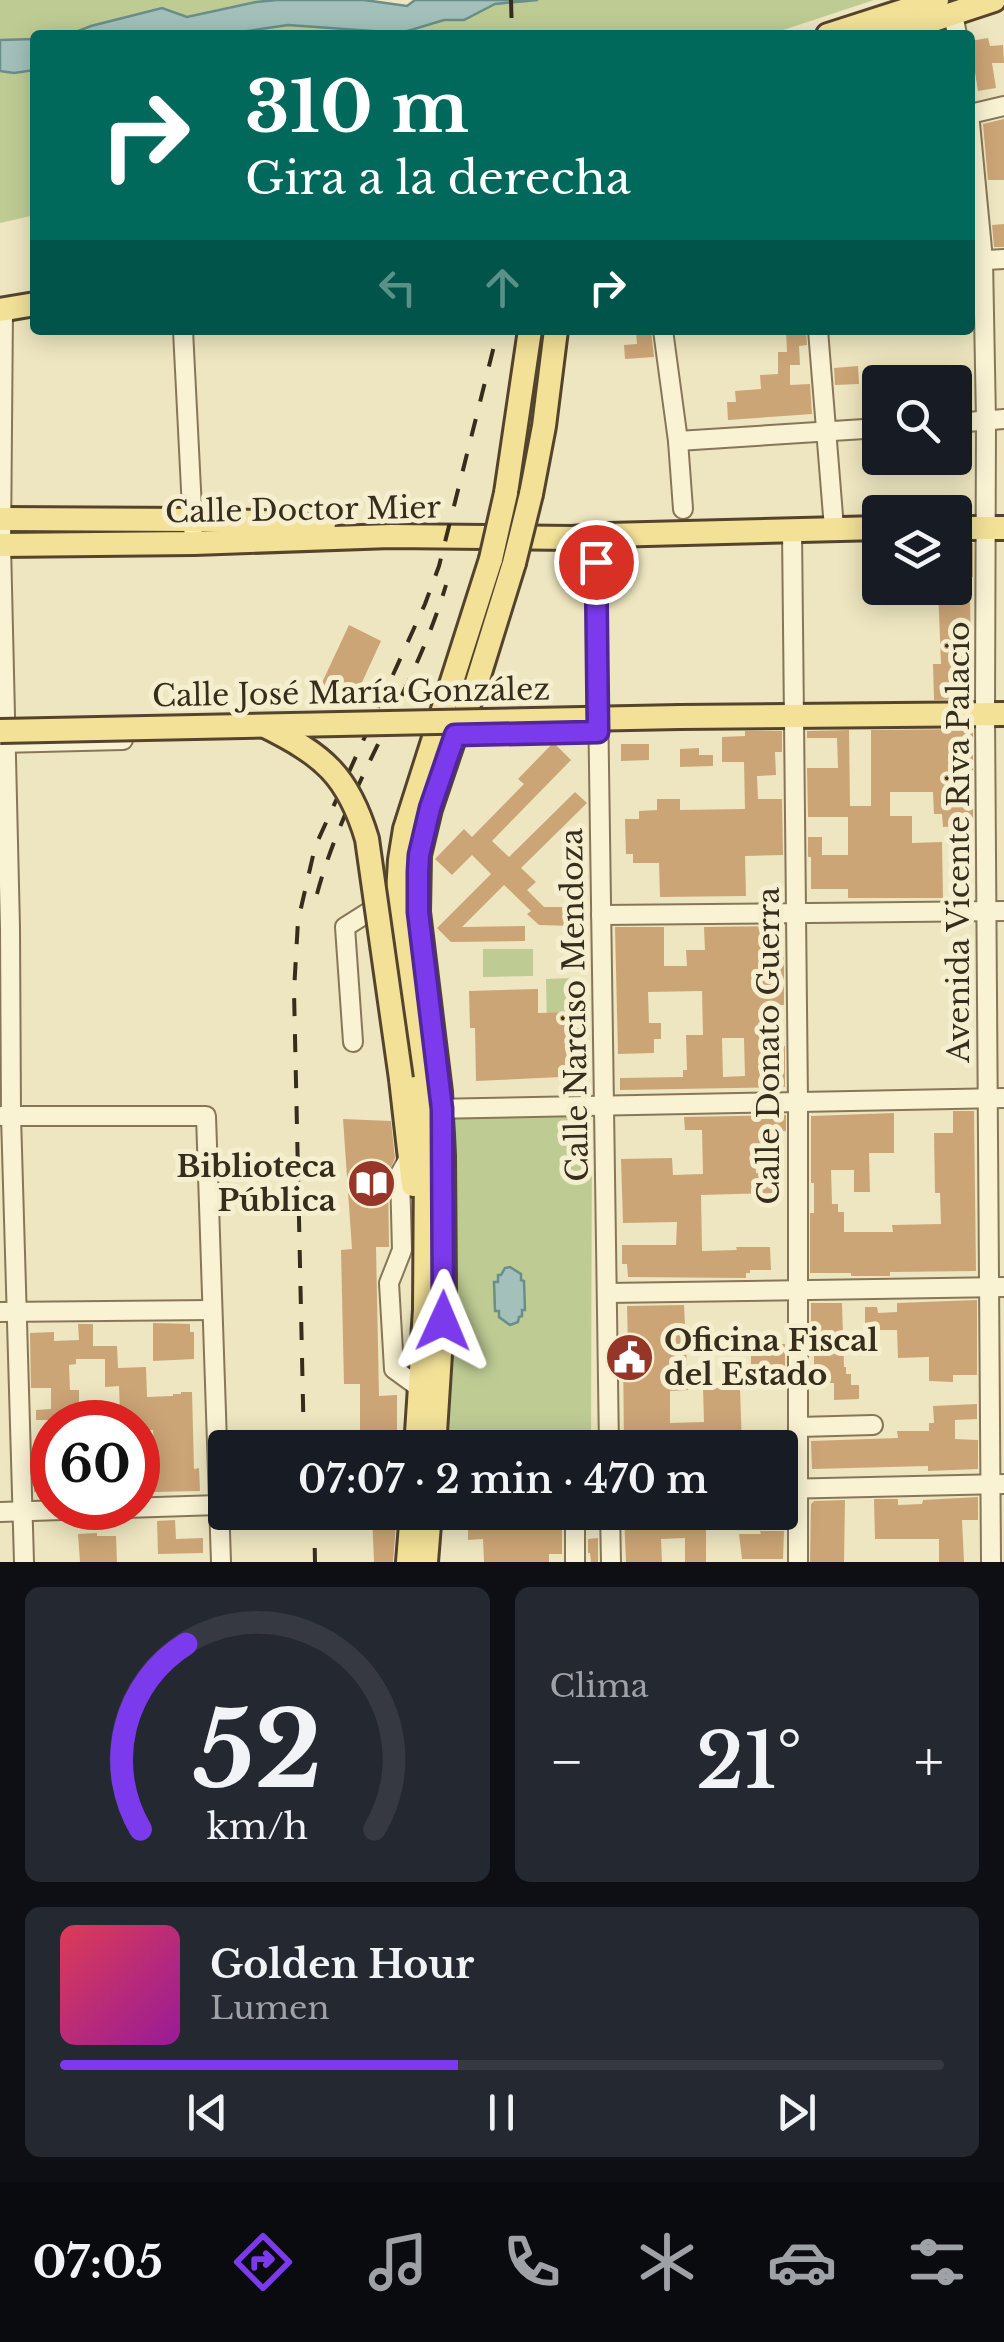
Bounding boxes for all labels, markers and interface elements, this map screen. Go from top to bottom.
text: 310 m [245,64,469,151]
icon: right [80,70,210,200]
text: Gira a la derecha [245,150,631,206]
icon: left [370,260,425,315]
icon: ahead [475,260,530,315]
icon: right [580,260,635,315]
map controls [862,365,972,605]
button: search [862,365,972,475]
street label: Calle Doctor Mier [165,489,442,530]
button: layers [862,495,972,605]
pin [554,520,639,605]
icon: arrive [569,535,624,590]
street label: Avenida Vicente Riva Palacio [940,621,977,1064]
street label: Calle José María González [152,671,550,714]
street label: Calle Narciso Mendoza [553,828,596,1182]
street label: Calle Donato Guerra [750,887,787,1205]
place label: Biblioteca Pública [177,1148,336,1219]
library icon: Biblioteca Pública [345,1158,397,1210]
position arrow [391,1269,495,1373]
place label: Oficina Fiscal del Estado [664,1322,878,1393]
public building icon: Oficina Fiscal del Estado [603,1332,655,1384]
speed limit sign: 60 [30,1400,160,1530]
text: 07:07 · 2 min · 470 m [298,1456,708,1503]
text: Clima [550,1666,649,1706]
text: 52 [192,1686,322,1815]
text: 21° [696,1715,802,1808]
text: − [550,1728,584,1796]
text: + [914,1728,944,1796]
text: km/h [207,1804,308,1849]
text: Golden Hour [210,1941,474,1988]
text: Lumen [210,1988,329,2028]
icon: previous [180,2085,235,2140]
icon: pause [474,2085,529,2140]
icon: next [769,2085,824,2140]
icon: directions [228,2227,298,2297]
icon: music [363,2227,433,2297]
icon: phone [497,2227,567,2297]
icon: climate [632,2227,702,2297]
icon: car [767,2227,837,2297]
icon: filters [902,2227,972,2297]
text: 07:05 [32,2234,163,2290]

